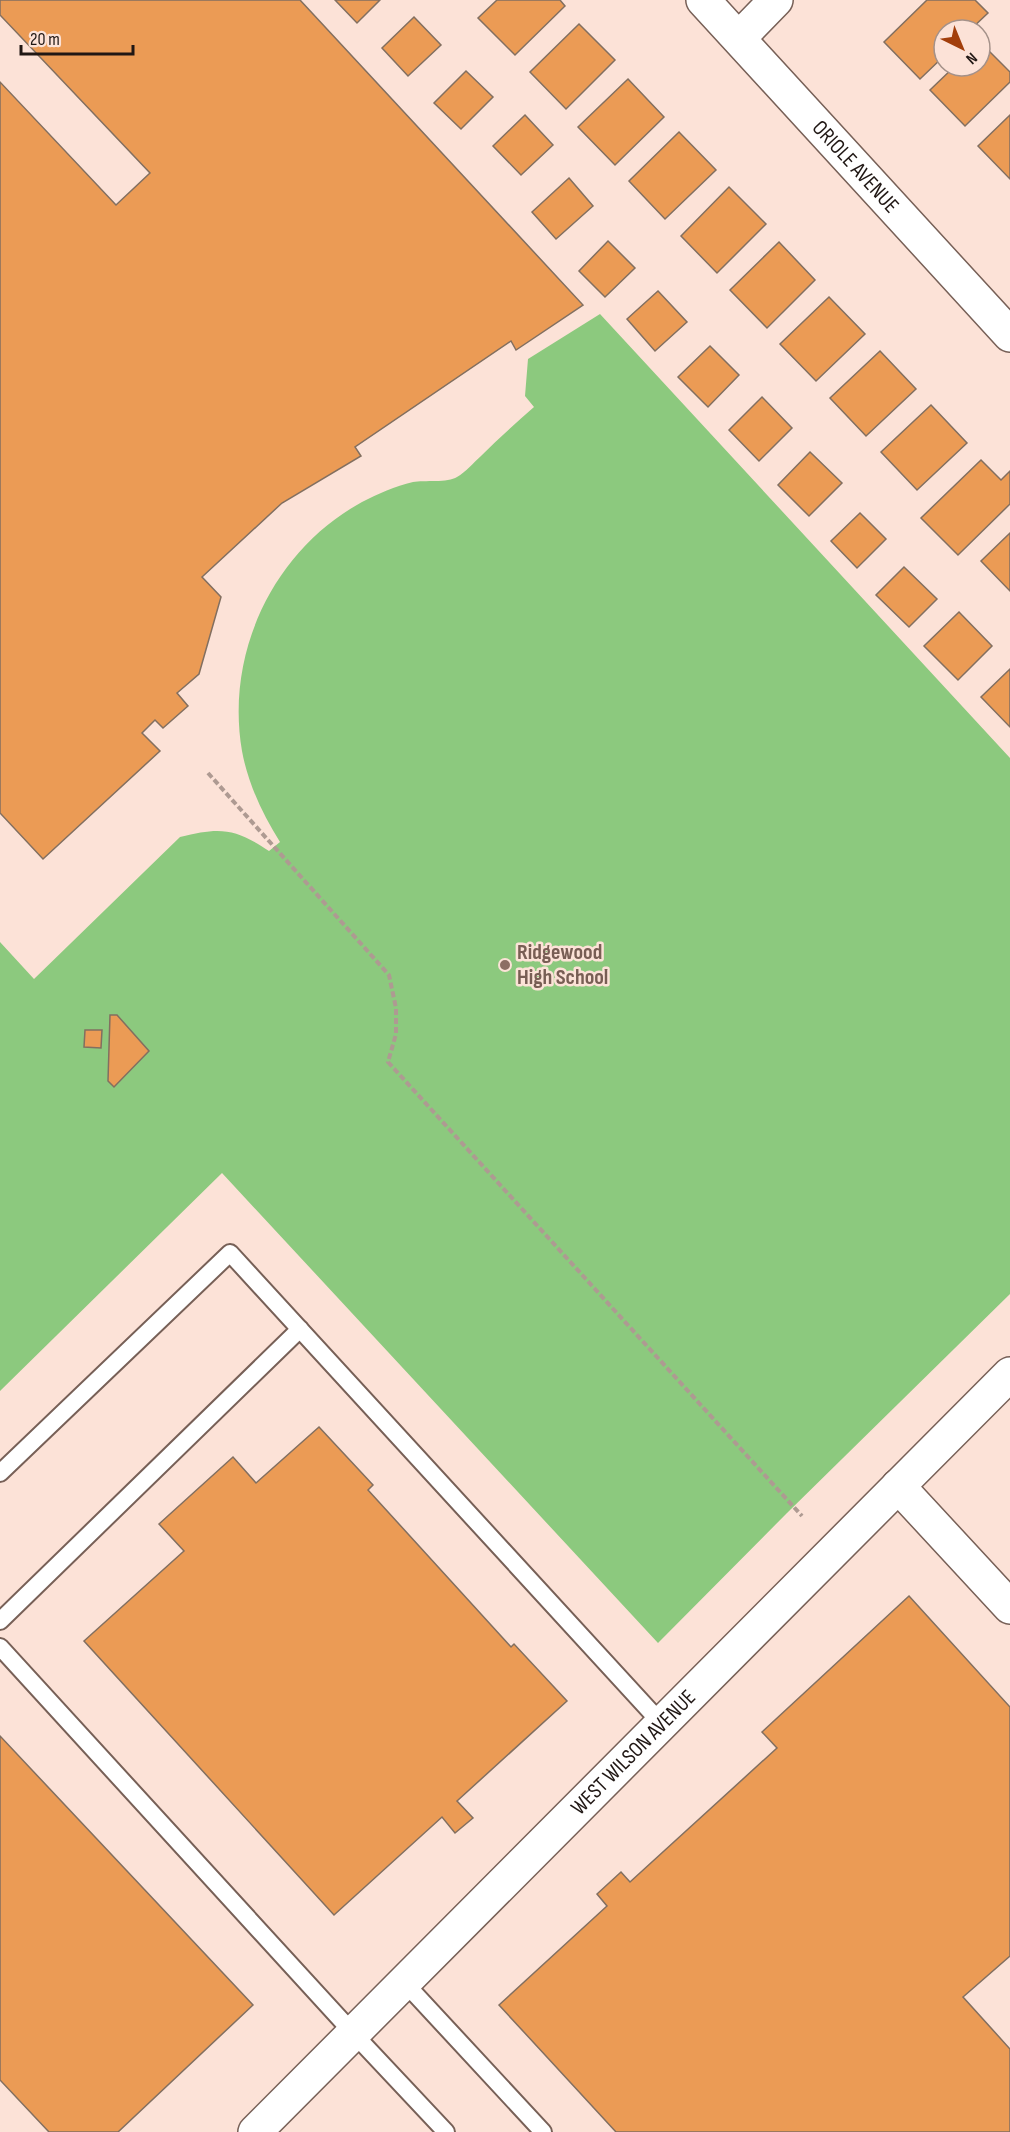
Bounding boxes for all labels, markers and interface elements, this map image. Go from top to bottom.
scale bar [21,18,134,56]
north arrow [932,18,992,78]
text: 20 m [30,29,60,50]
text: N [962,48,981,68]
street label: ORIOLE AVENUE [807,115,905,219]
place label: Ridgewood High School [517,939,608,991]
marker: Ridgewood High School [498,958,512,972]
street label: WEST WILSON AVENUE [565,1684,701,1821]

